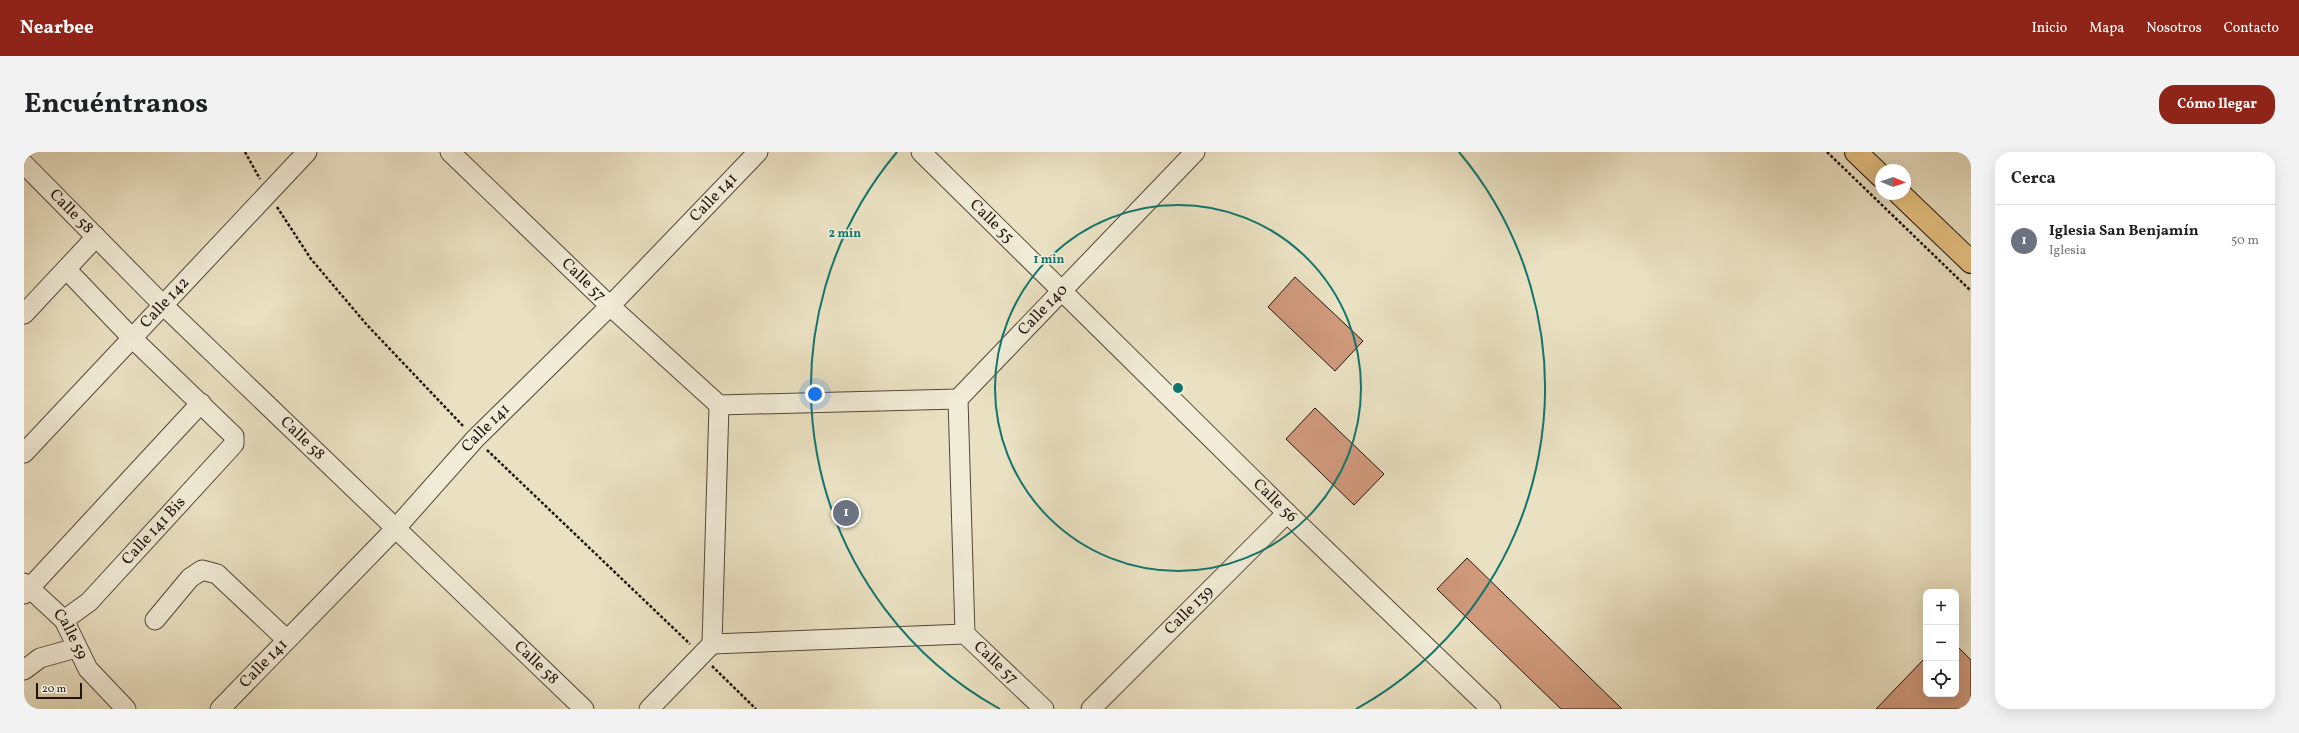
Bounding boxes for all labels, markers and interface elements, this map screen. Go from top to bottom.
text: Nearbee [20,15,94,41]
text: Inicio [2032,19,2067,38]
text: Mapa [2089,19,2124,38]
text: Nosotros [2146,19,2202,38]
text: Contacto [2224,19,2279,38]
text: Encuéntranos [24,85,208,124]
button: Cómo llegar [2159,85,2275,124]
north arrow [1875,164,1911,200]
text: Cerca [2011,167,2056,190]
street label: Calle 141 [685,168,743,227]
street label: Calle 58 [44,185,98,239]
street label: Calle 55 [964,195,1019,248]
text: Iglesia San Benjamín [2049,221,2199,242]
text: 2 min [829,226,861,242]
text: 1 [2021,232,2027,250]
text: 50 m [2231,232,2259,250]
text: Iglesia [2049,242,2086,260]
text: 1 min [1034,252,1065,268]
street label: Calle 57 [556,254,611,307]
street label: Calle 142 [135,272,195,333]
street label: Calle 140 [1013,280,1073,341]
centre of rings [1171,381,1185,395]
your location [805,384,825,404]
street label: Calle 141 [457,399,515,457]
street label: Calle 58 [275,412,330,465]
street label: Calle 56 [1248,474,1302,528]
street label: Calle 141 Bis [117,492,191,570]
pin: 1 [833,498,859,528]
street label: Calle 139 [1160,581,1219,640]
map controls [1923,589,1959,697]
button: + [1923,589,1959,625]
street label: Calle 59 [48,604,93,663]
button: − [1923,625,1959,661]
street label: Calle 141 [235,634,293,693]
street label: Calle 58 [509,636,563,690]
street label: Calle 57 [968,636,1023,690]
button: locate [1923,661,1959,697]
scale bar [36,681,82,700]
text: 20 m [42,682,66,697]

